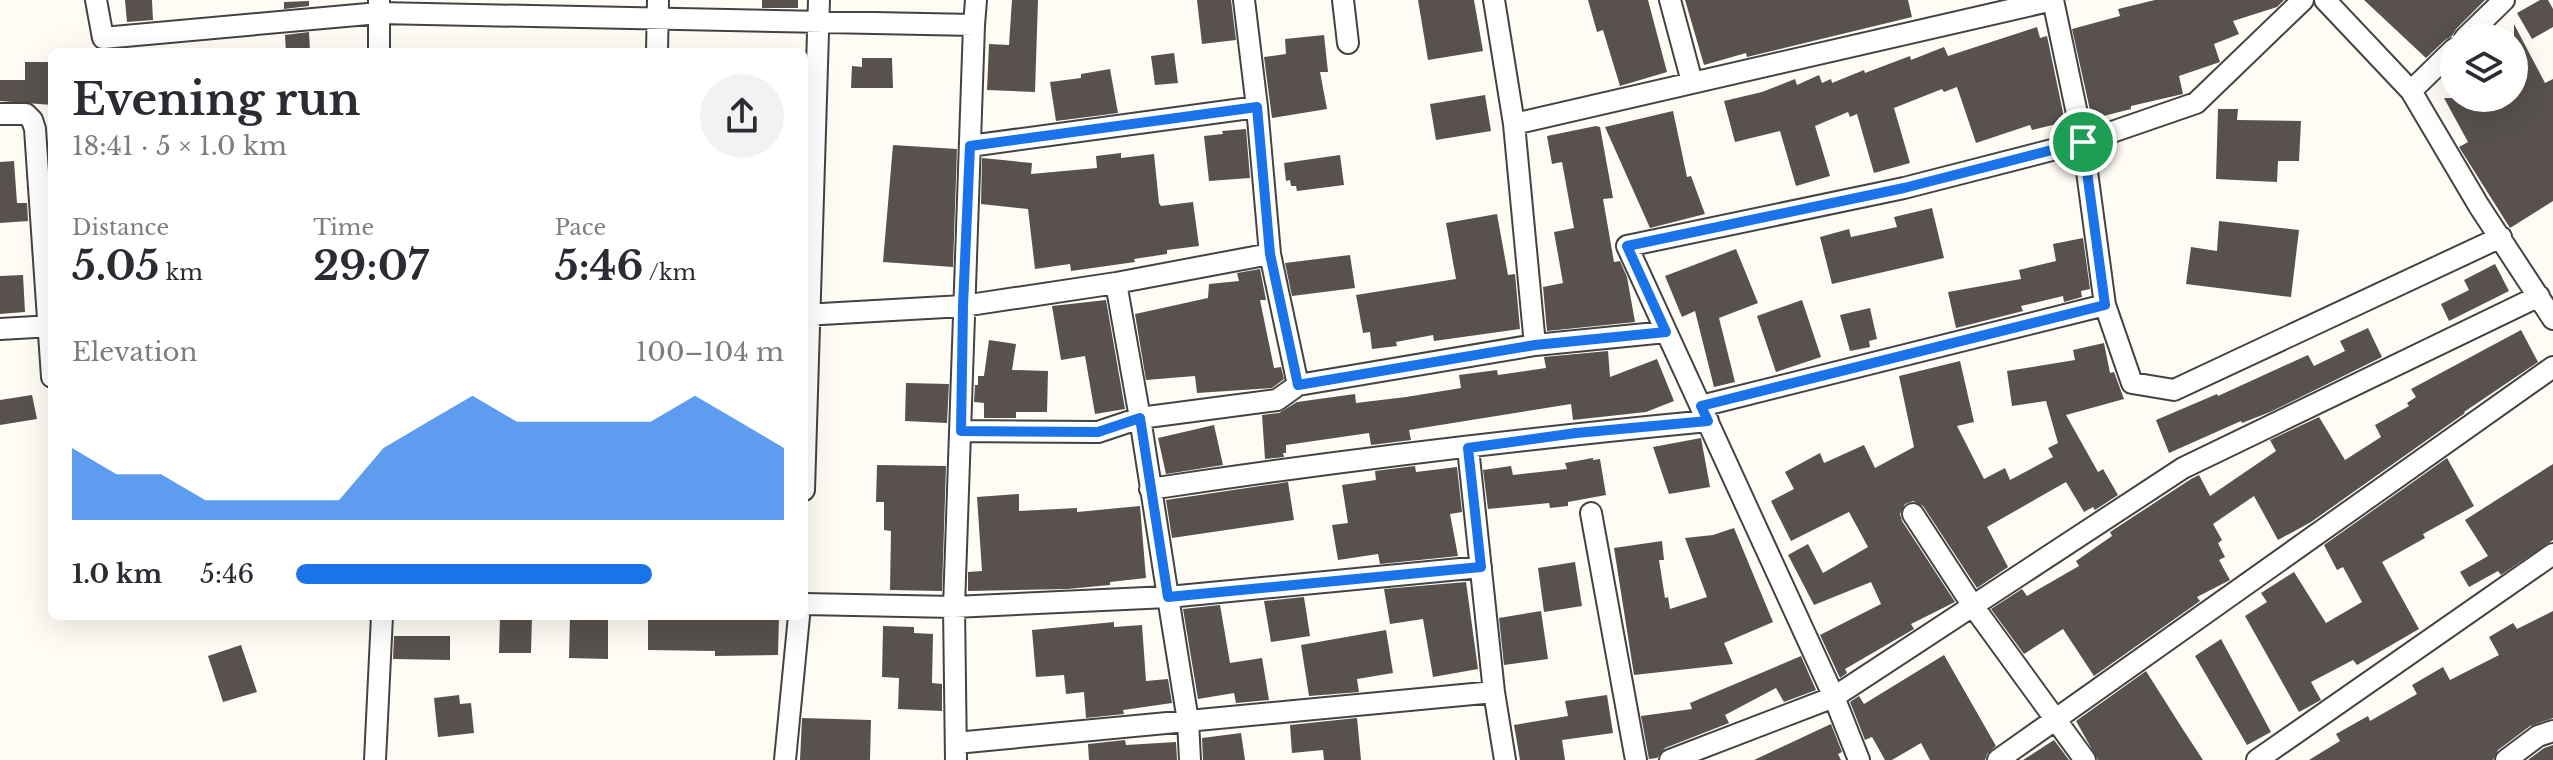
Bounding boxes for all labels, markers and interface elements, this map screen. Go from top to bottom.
map controls [2440,24,2528,112]
button: layers [2440,24,2528,112]
text: Evening run [72,72,360,127]
button: share [700,74,784,158]
pin [2049,108,2117,176]
icon: arrive [2061,120,2105,164]
text: 18:41 · 5 × 1.0 km [72,130,287,162]
text: Distance [72,214,169,241]
text: Time [313,214,374,241]
text: Pace [555,214,606,241]
text: 5.05 [72,241,159,291]
text: 29:07 [313,241,429,291]
text: 5:46 [555,241,643,291]
text: km [159,259,203,286]
text: /km [643,259,696,286]
text: Elevation [72,336,198,368]
text: 100–104 m [636,336,784,368]
text: 1.0 km [72,558,162,590]
text: 5:46 [200,558,254,590]

